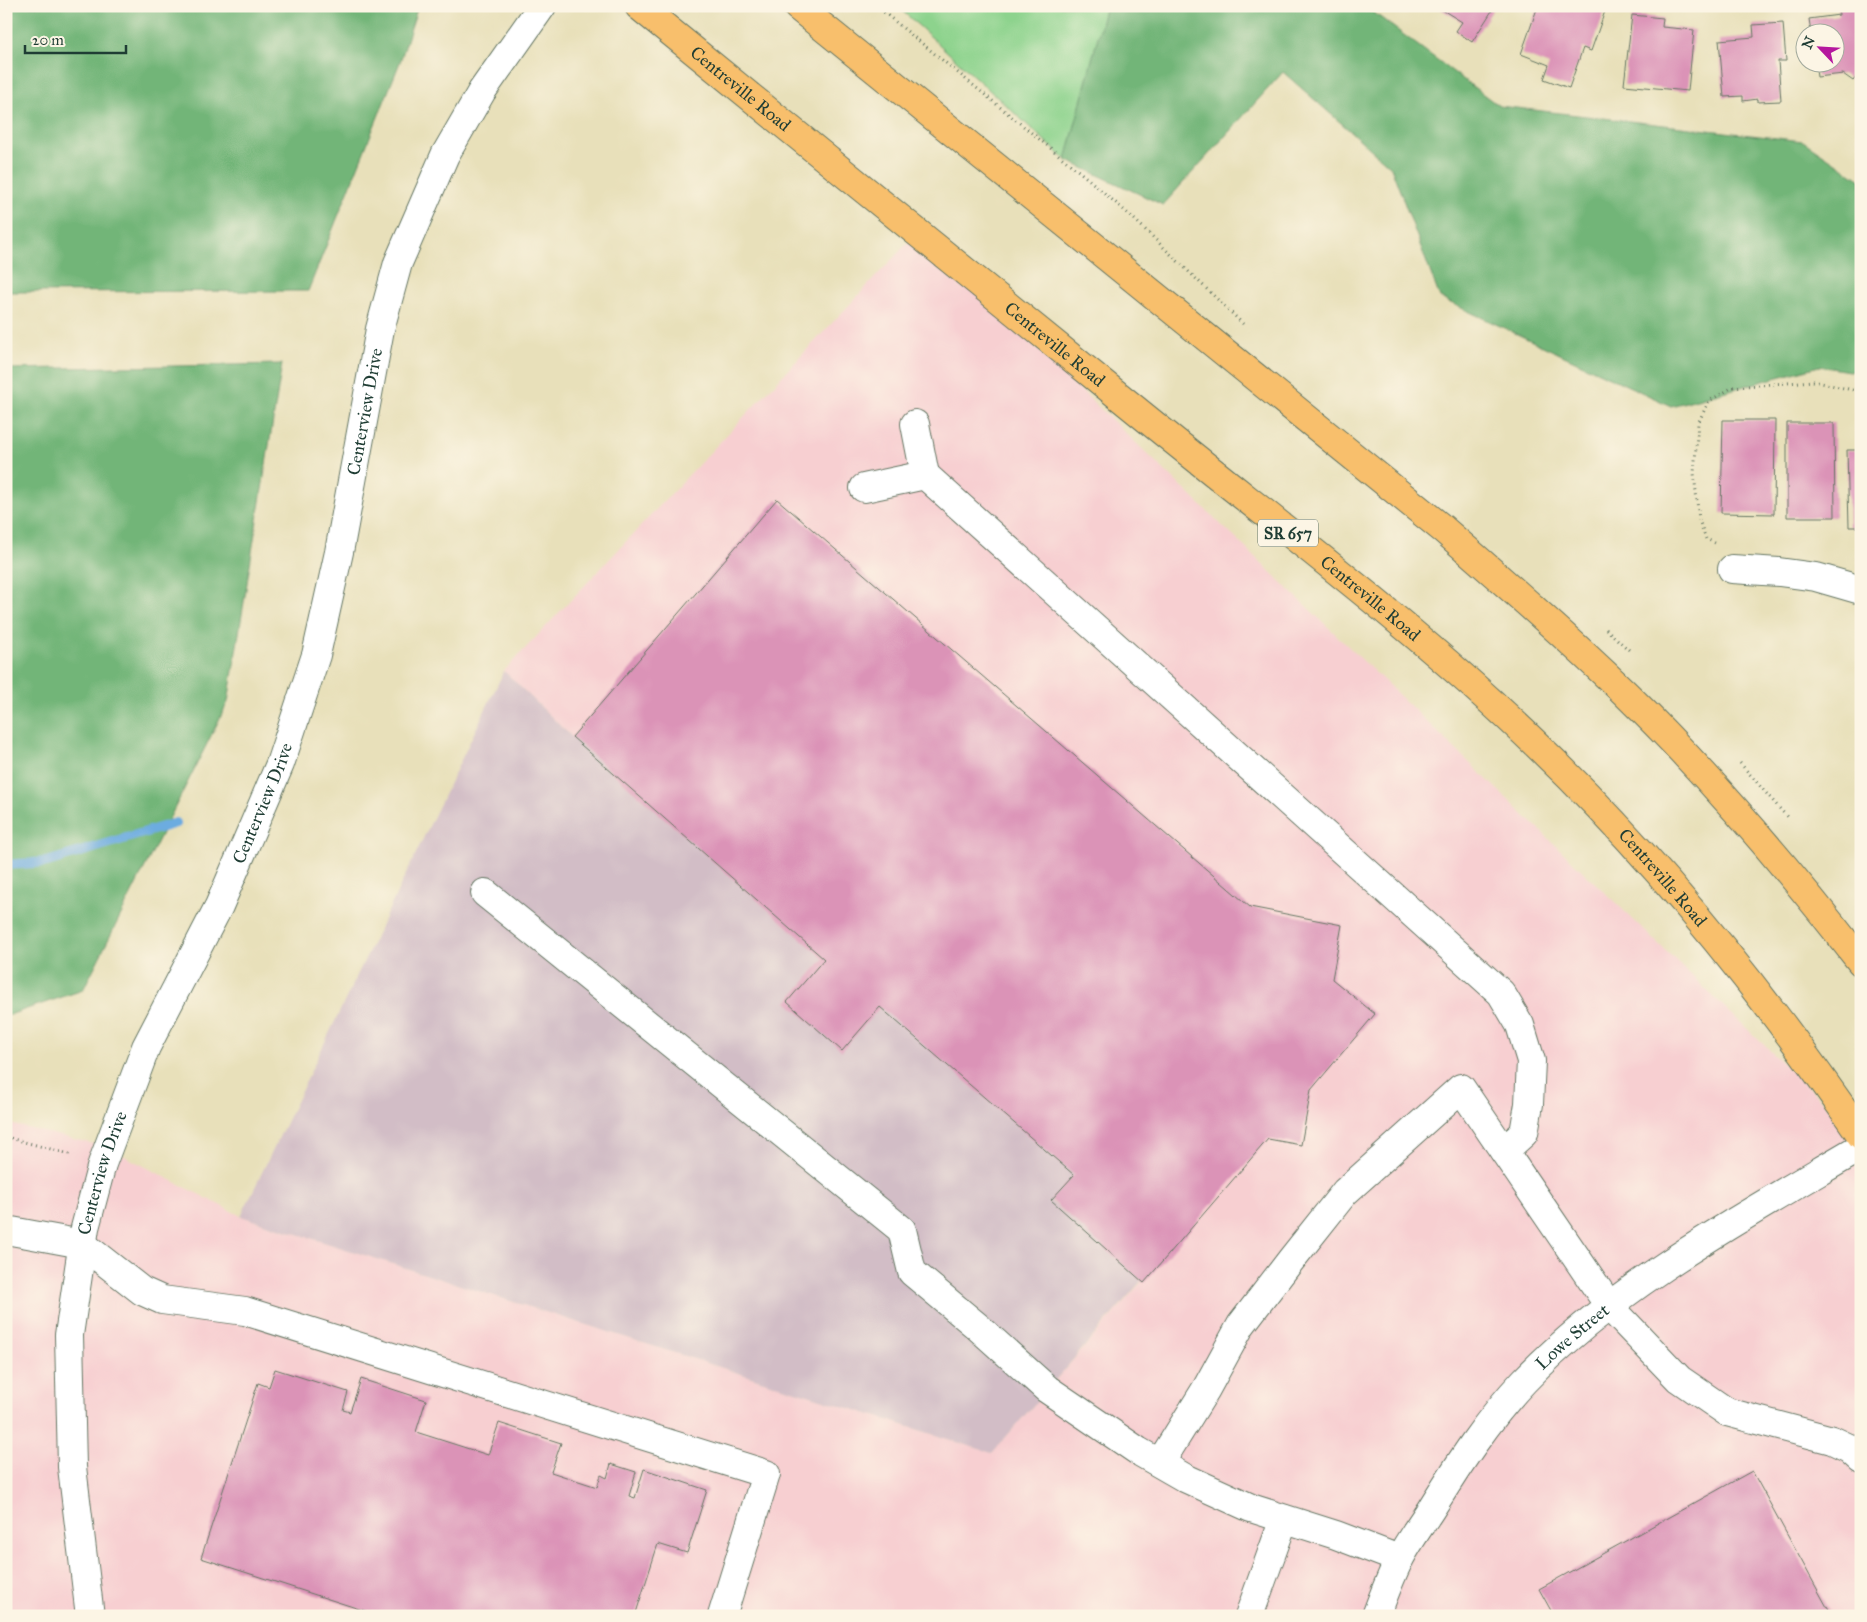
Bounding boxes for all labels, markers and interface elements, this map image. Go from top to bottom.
scale bar [25,22,126,54]
north arrow [1794,22,1844,72]
text: 20 m [32,31,64,49]
text: N [1798,34,1819,52]
street label: Centreville Road [686,41,795,136]
street label: Centreville Road [1000,297,1110,392]
street label: Centerview Drive [342,346,387,477]
road number: SR 657 [1258,520,1318,546]
street label: Centreville Road [1316,551,1425,646]
street label: Centerview Drive [228,740,297,867]
street label: Centreville Road [1614,824,1712,931]
street label: Centerview Drive [73,1108,132,1236]
street label: Lowe Street [1531,1298,1614,1374]

